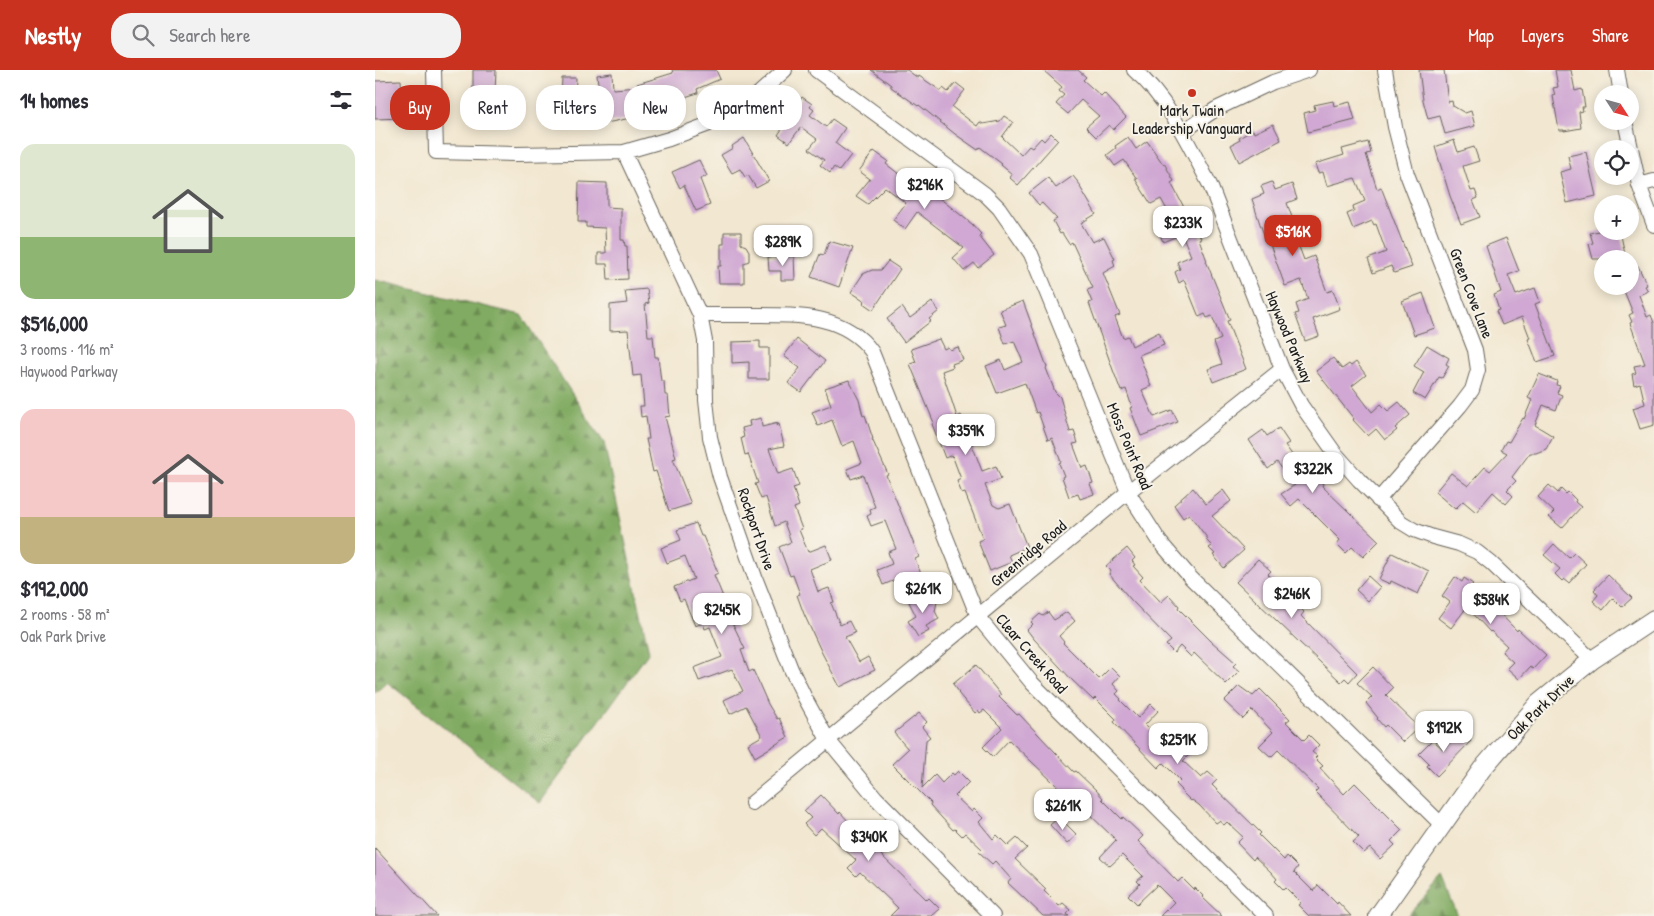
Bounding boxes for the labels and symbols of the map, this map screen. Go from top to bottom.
north arrow [1594,85,1639,130]
marker: Mark Twain Leadership Vanguard [1186,87,1198,99]
place label: Mark Twain Leadership Vanguard [1132,99,1252,139]
pin: $296K [890,168,960,210]
pin: $233K [1148,206,1218,248]
pin: $516K [1258,214,1328,257]
pin: $289K [748,224,818,267]
street label: Green Cove Lane [1445,245,1500,342]
street label: Haywood Parkway [1261,288,1319,387]
street label: Moss Point Road [1102,399,1158,493]
pin: $359K [931,414,1001,456]
pin: $322K [1278,452,1348,494]
street label: Rockport Drive [733,485,781,574]
street label: Greenridge Road [985,515,1071,591]
pin: $261K [888,572,958,614]
pin: $246K [1257,576,1327,619]
pin: $584K [1456,582,1526,625]
pin: $245K [687,592,757,635]
street label: Clear Creek Road [991,608,1073,698]
street label: Oak Park Drive [1501,669,1579,745]
pin: $192K [1409,710,1479,753]
pin: $251K [1143,722,1213,765]
pin: $261K [1028,788,1098,831]
pin: $340K [834,820,904,862]

